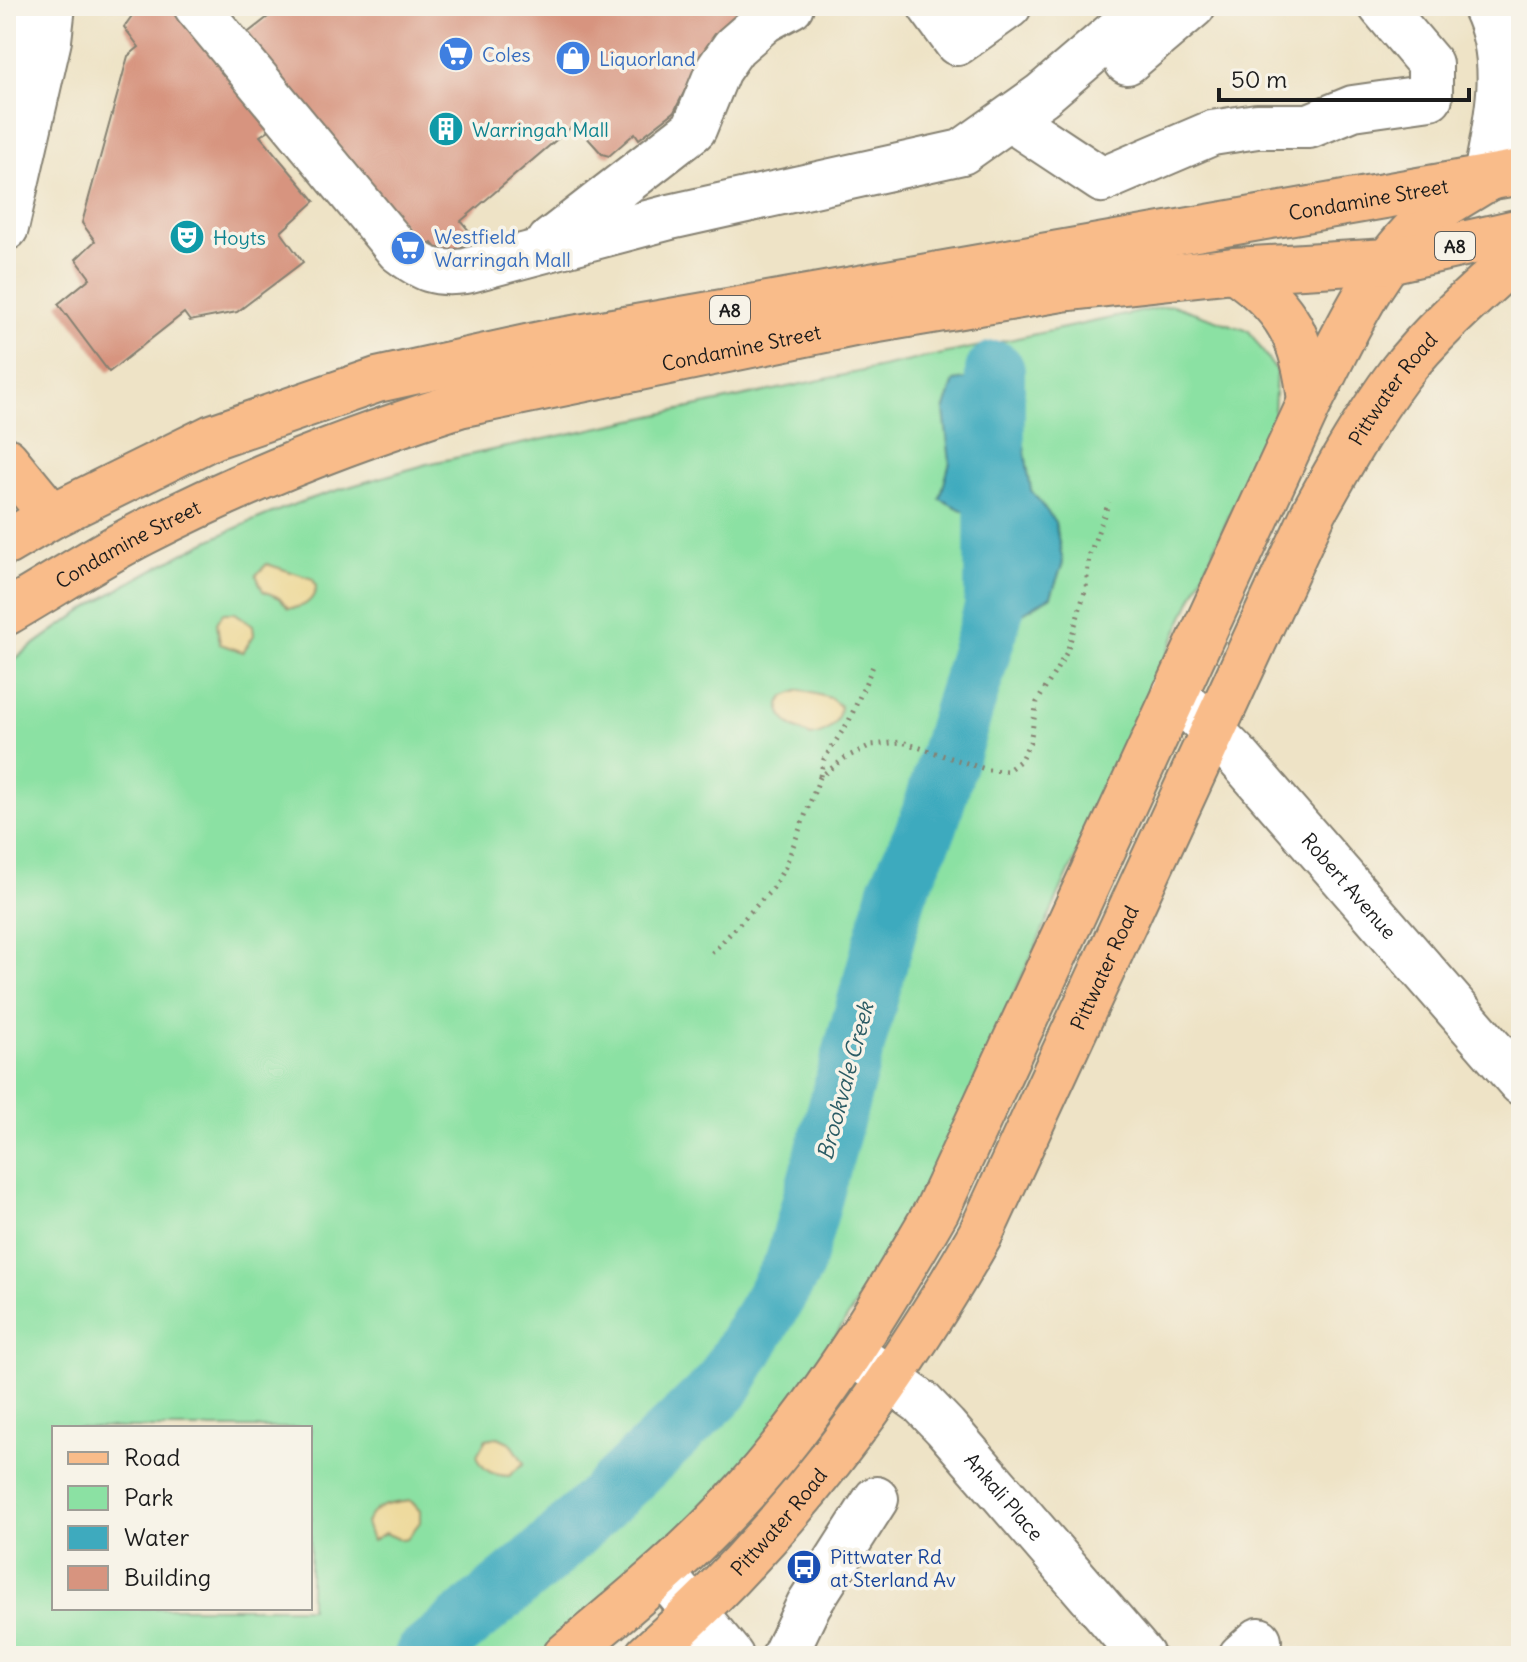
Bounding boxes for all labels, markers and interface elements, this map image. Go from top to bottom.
supermarket icon: Coles [437,35,475,73]
shop icon: Liquorland [554,39,592,77]
place label: Coles [482,42,531,67]
place label: Liquorland [599,46,696,71]
scale bar [1219,52,1469,102]
text: 50 m [1231,64,1287,94]
building icon: Warringah Mall [427,110,465,148]
place label: Warringah Mall [472,117,609,142]
street label: Condamine Street [1286,172,1450,225]
theatre icon: Hoyts [168,218,206,256]
place label: Westfield Warringah Mall [434,224,571,272]
place label: Hoyts [213,225,266,250]
supermarket icon: Westfield Warringah Mall [389,229,427,267]
road number: A8 [1435,232,1475,260]
road number: A8 [710,296,750,324]
street label: Condamine Street [659,319,823,376]
street label: Pittwater Road [1342,327,1442,450]
street label: Condamine Street [50,494,204,593]
street label: Robert Avenue [1297,827,1402,944]
street label: Pittwater Road [1064,901,1143,1034]
water label: Brookvale Creek [811,997,880,1163]
legend [52,1426,312,1610]
text: Road [124,1442,180,1472]
street label: Ankali Place [960,1447,1049,1545]
street label: Pittwater Road [725,1463,832,1581]
text: Park [124,1482,174,1512]
text: Water [124,1522,189,1552]
place label: Pittwater Rd at Sterland Av [830,1544,956,1592]
bus stop icon: Pittwater Rd at Sterland Av [785,1548,823,1586]
text: Building [124,1562,211,1592]

